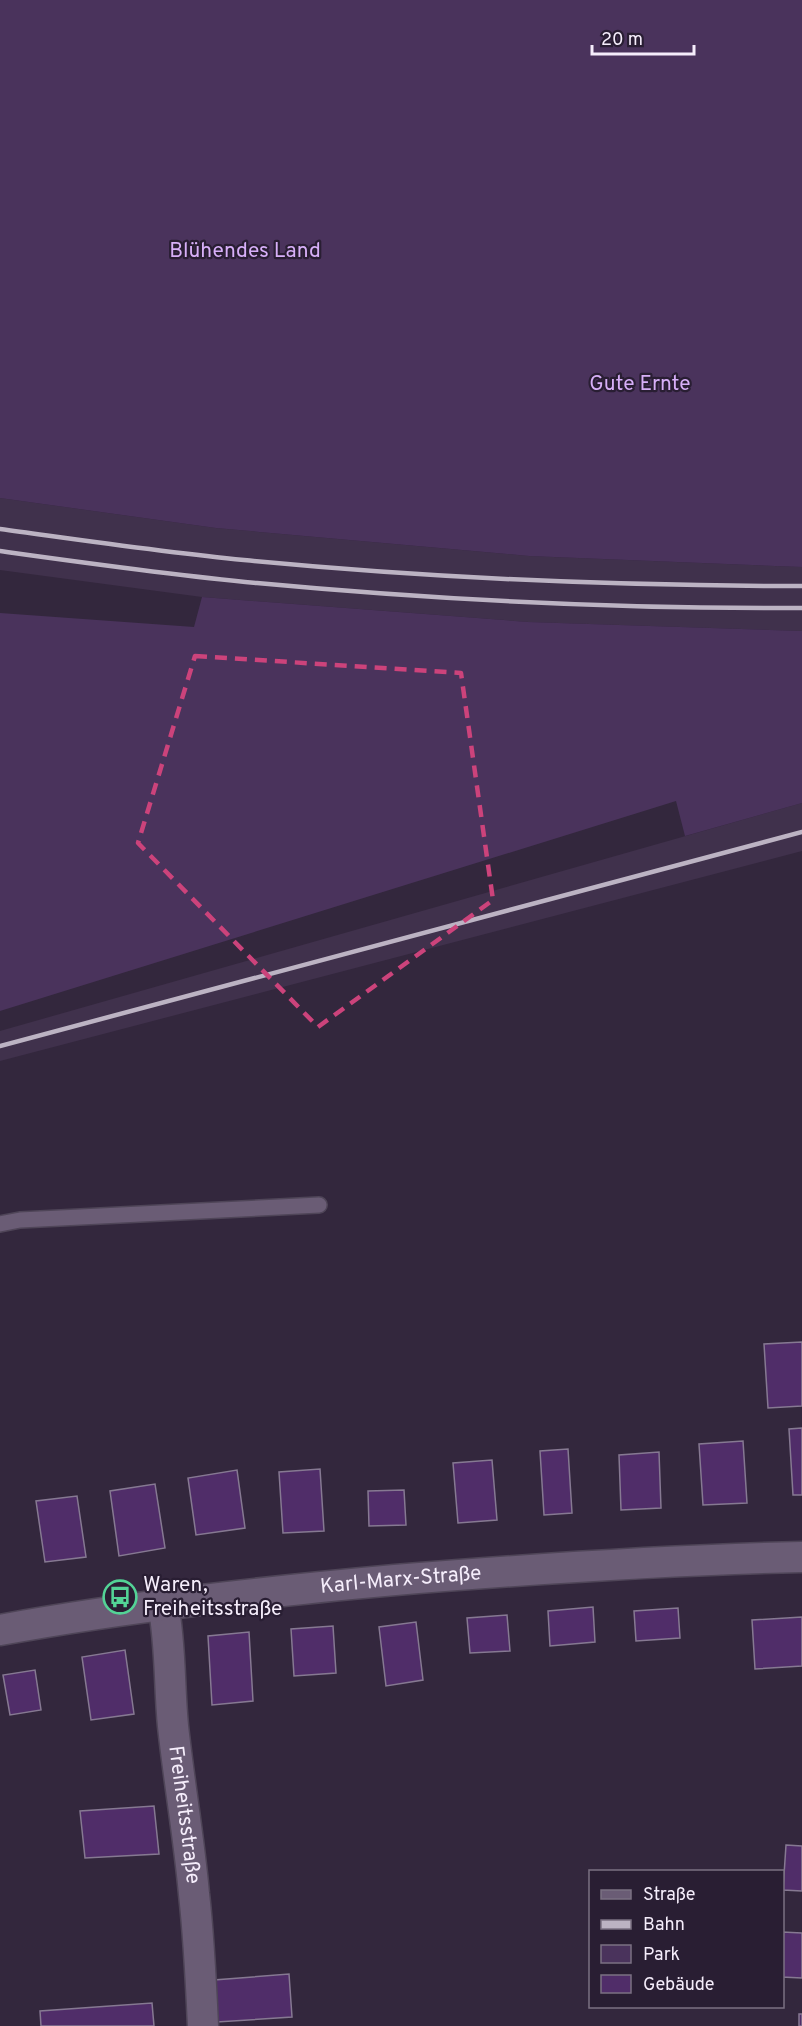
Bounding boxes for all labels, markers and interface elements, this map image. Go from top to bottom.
scale bar [592,18,694,56]
text: 20 m [601,29,643,52]
park label: Blühendes Land [169,238,321,265]
park label: Gute Ernte [589,371,691,398]
street label: Karl-Marx-Straße [319,1560,482,1601]
place label: Waren, Freiheitsstraße [143,1572,282,1623]
bus stop icon: Waren, Freiheitsstraße [102,1579,138,1615]
street label: Freiheitsstraße [162,1744,206,1885]
legend [589,1870,784,2008]
text: Straße [643,1884,695,1907]
text: Bahn [643,1914,685,1937]
text: Park [643,1944,680,1967]
text: Gebäude [643,1974,715,1997]

